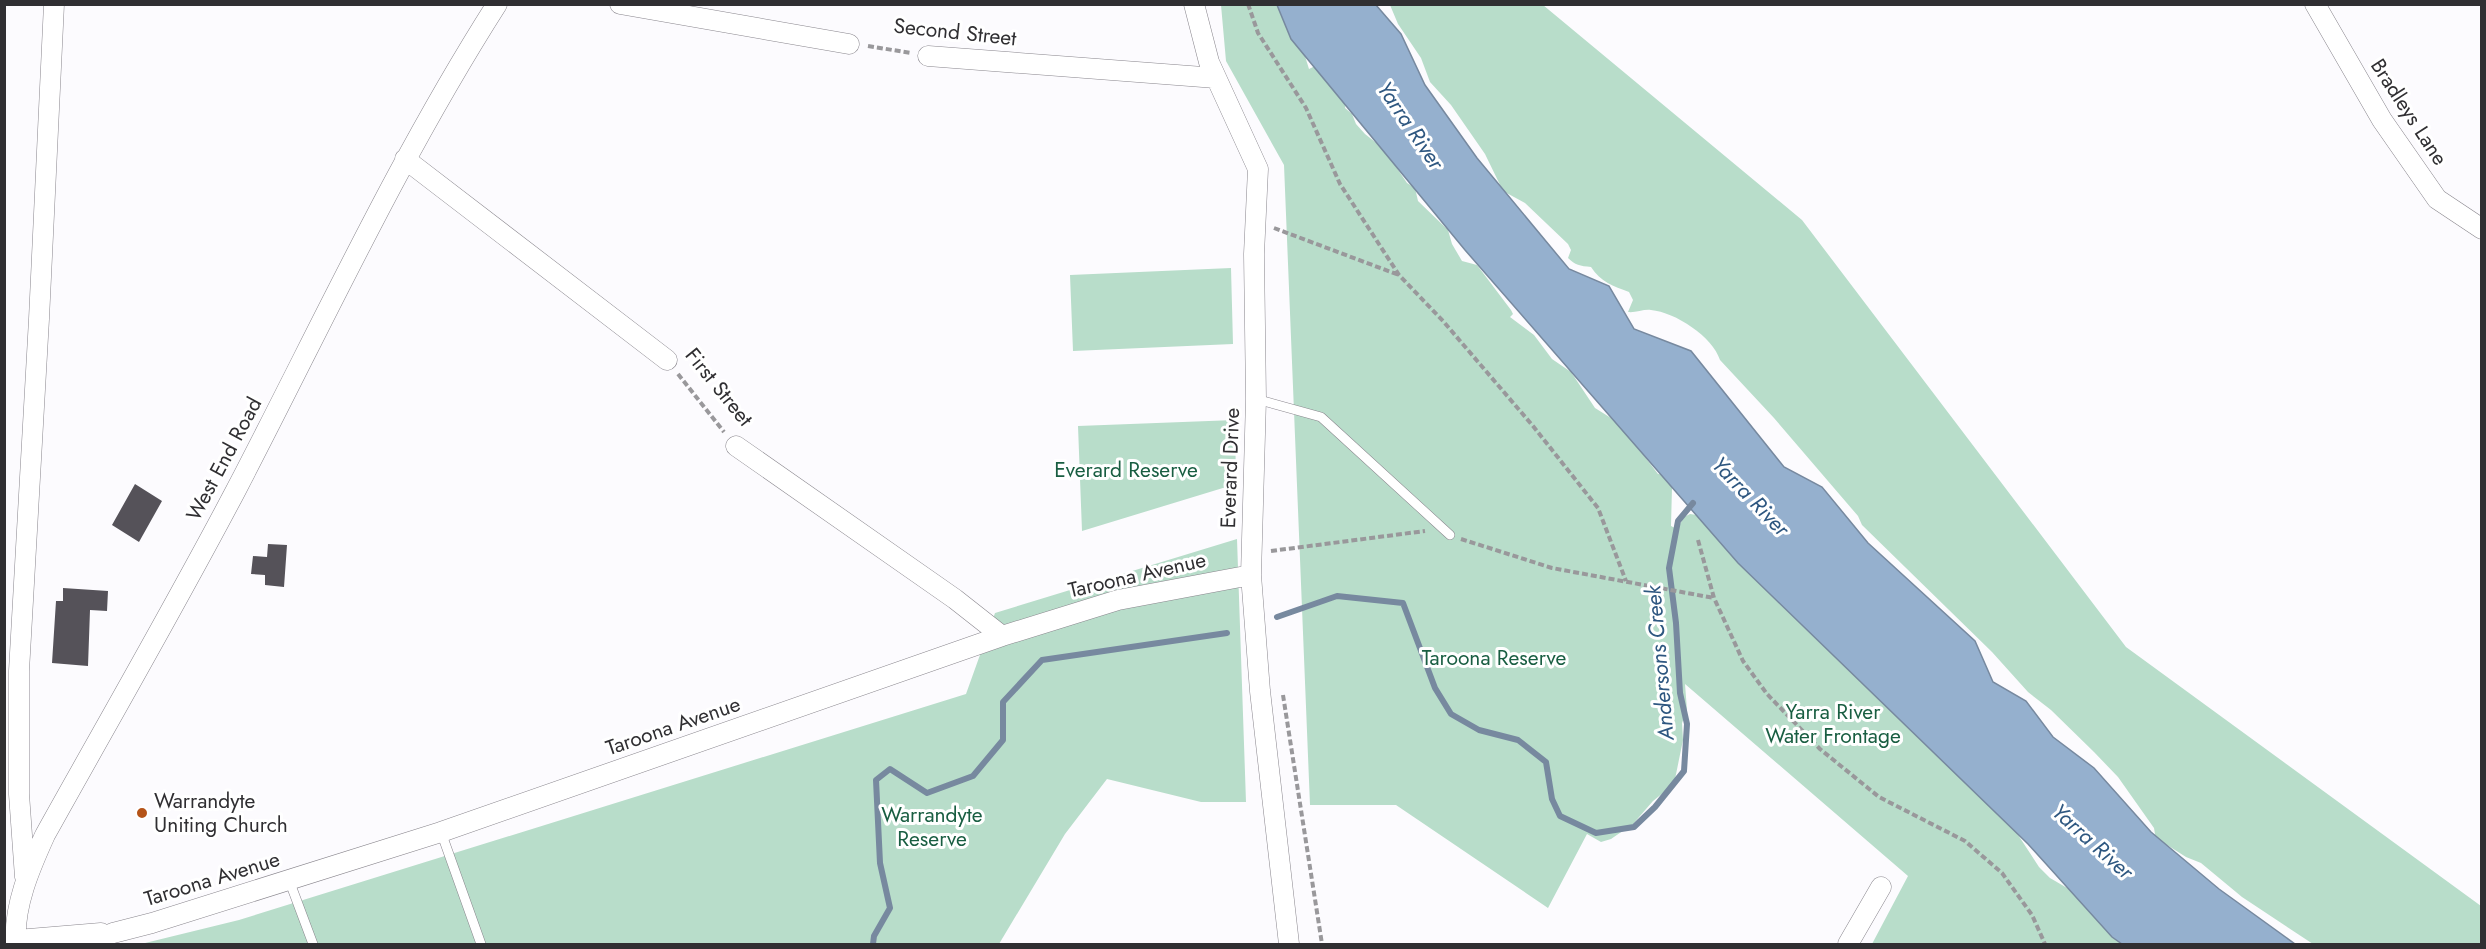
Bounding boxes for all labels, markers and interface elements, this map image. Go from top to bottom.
street label: Second Street [892,11,1018,53]
street label: Bradleys Lane [2363,53,2455,171]
water label: Yarra River [1370,74,1453,177]
street label: First Street [678,341,760,433]
street label: West End Road [179,392,269,526]
street label: Everard Drive [1213,407,1247,529]
water label: Yarra River [1705,449,1798,544]
park label: Everard Reserve [1054,455,1198,485]
street label: Taroona Avenue [1065,545,1209,605]
water label: Andersons Creek [1636,583,1682,743]
park label: Taroona Reserve [1422,643,1566,673]
street label: Taroona Avenue [602,689,744,763]
park label: Yarra River Water Frontage [1765,697,1901,751]
place label: Warrandyte Uniting Church [154,786,288,840]
water label: Yarra River [2045,796,2142,888]
park label: Warrandyte Reserve [881,800,983,854]
marker: Warrandyte Uniting Church [135,806,149,820]
street label: Taroona Avenue [140,844,284,914]

